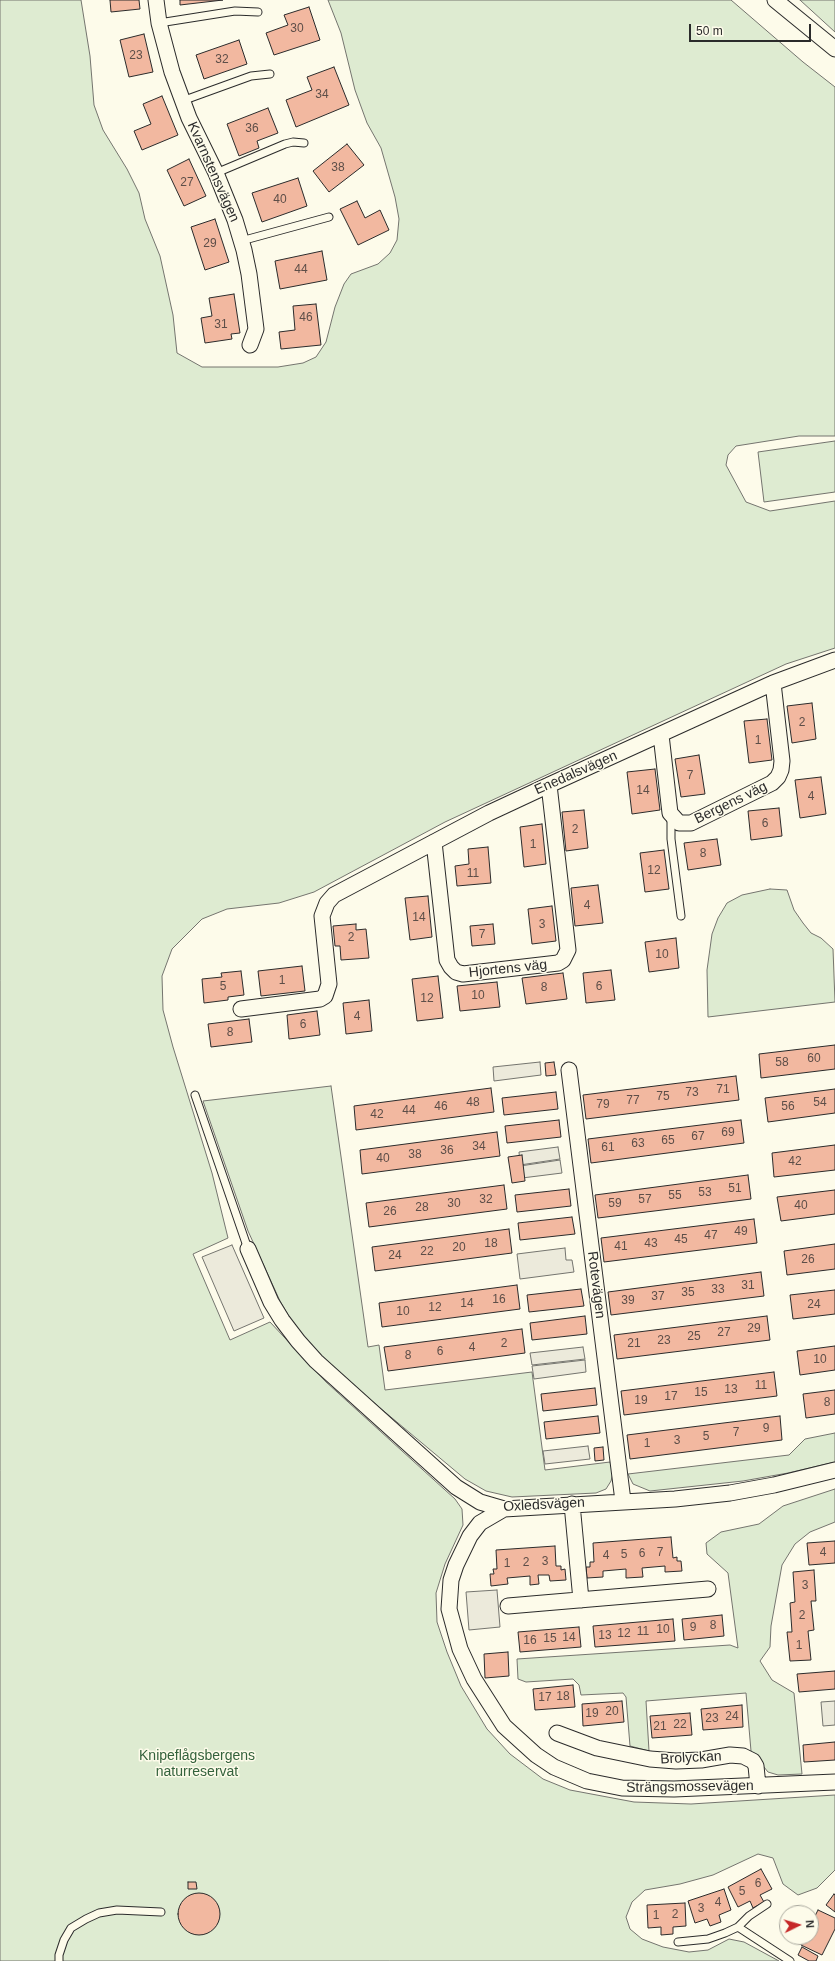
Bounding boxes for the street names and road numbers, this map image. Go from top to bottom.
street label: Kvarnstensvägen [183,119,243,225]
street label: Enedalsvägen [532,747,620,799]
street label: Bergens väg [692,778,770,828]
street label: Hjortens väg [468,957,548,981]
street label: Rotevägen [584,1250,608,1320]
street label: Oxledsvägen [503,1494,585,1516]
street label: Brolyckan [660,1748,722,1768]
street label: Strängsmossevägen [626,1777,754,1797]

